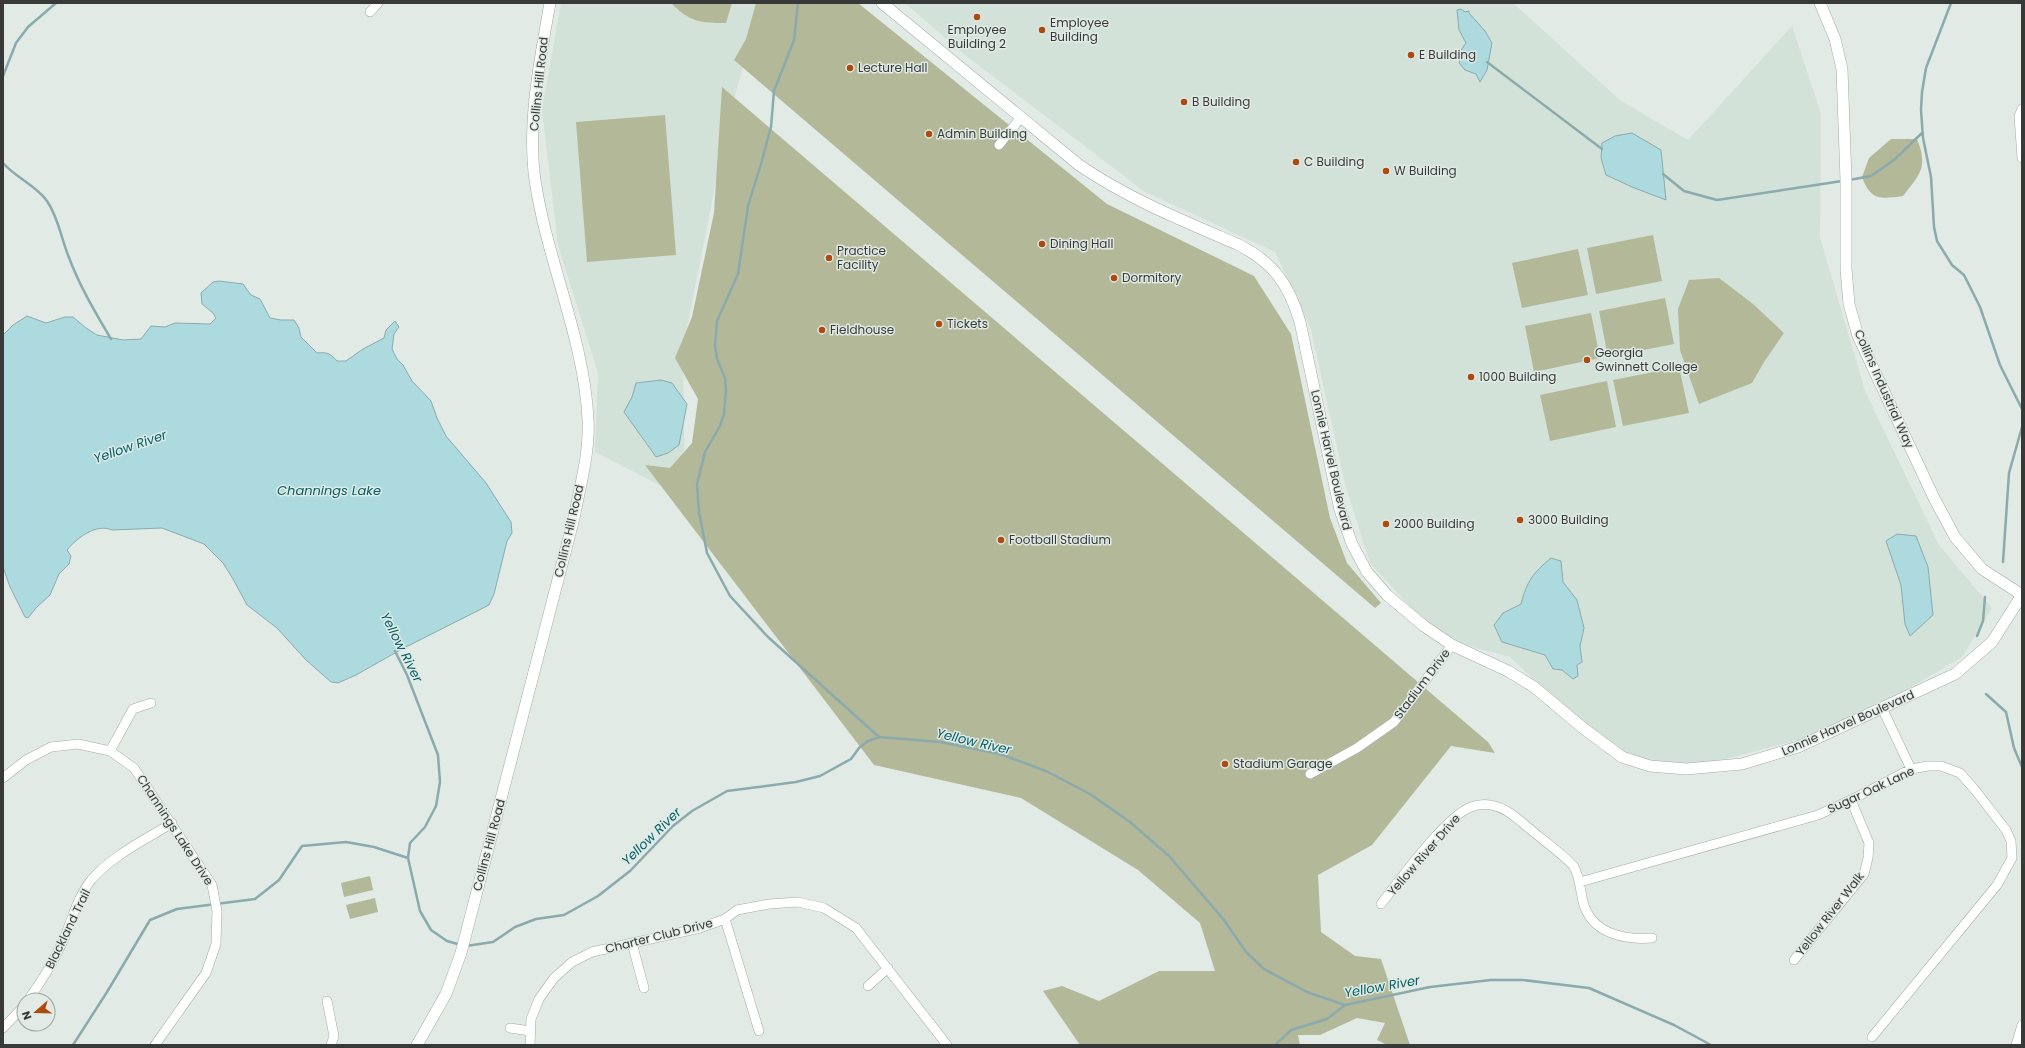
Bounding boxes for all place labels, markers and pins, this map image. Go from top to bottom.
marker: Employee Building 2 [972,12,982,22]
place label: Employee Building [1050,14,1109,45]
place label: Employee Building 2 [948,21,1006,52]
marker: Employee Building [1037,25,1047,35]
place label: E Building [1419,46,1476,63]
marker: E Building [1406,50,1416,60]
place label: Lecture Hall [858,59,927,76]
marker: Lecture Hall [845,63,855,73]
place label: B Building [1192,93,1250,110]
marker: B Building [1179,97,1189,107]
place label: Admin Building [937,125,1027,142]
marker: Admin Building [924,129,934,139]
place label: C Building [1304,153,1364,170]
marker: C Building [1291,157,1301,167]
place label: W Building [1394,162,1457,179]
marker: W Building [1381,166,1391,176]
place label: Dining Hall [1050,235,1113,252]
marker: Dining Hall [1037,239,1047,249]
place label: Practice Facility [837,242,886,273]
marker: Practice Facility [824,253,834,263]
place label: Dormitory [1122,269,1181,286]
marker: Dormitory [1109,273,1119,283]
place label: Tickets [947,315,988,332]
marker: Tickets [934,319,944,329]
place label: Fieldhouse [830,321,894,338]
marker: Fieldhouse [817,325,827,335]
place label: Georgia Gwinnett College [1595,344,1698,375]
marker: Georgia Gwinnett College [1582,355,1592,365]
place label: 1000 Building [1479,368,1556,385]
marker: 1000 Building [1466,372,1476,382]
place label: 3000 Building [1528,511,1609,528]
place label: 2000 Building [1394,515,1475,532]
marker: 3000 Building [1515,515,1525,525]
marker: 2000 Building [1381,519,1391,529]
place label: Football Stadium [1009,531,1111,548]
marker: Football Stadium [996,535,1006,545]
place label: Stadium Garage [1233,755,1332,772]
marker: Stadium Garage [1220,759,1230,769]

